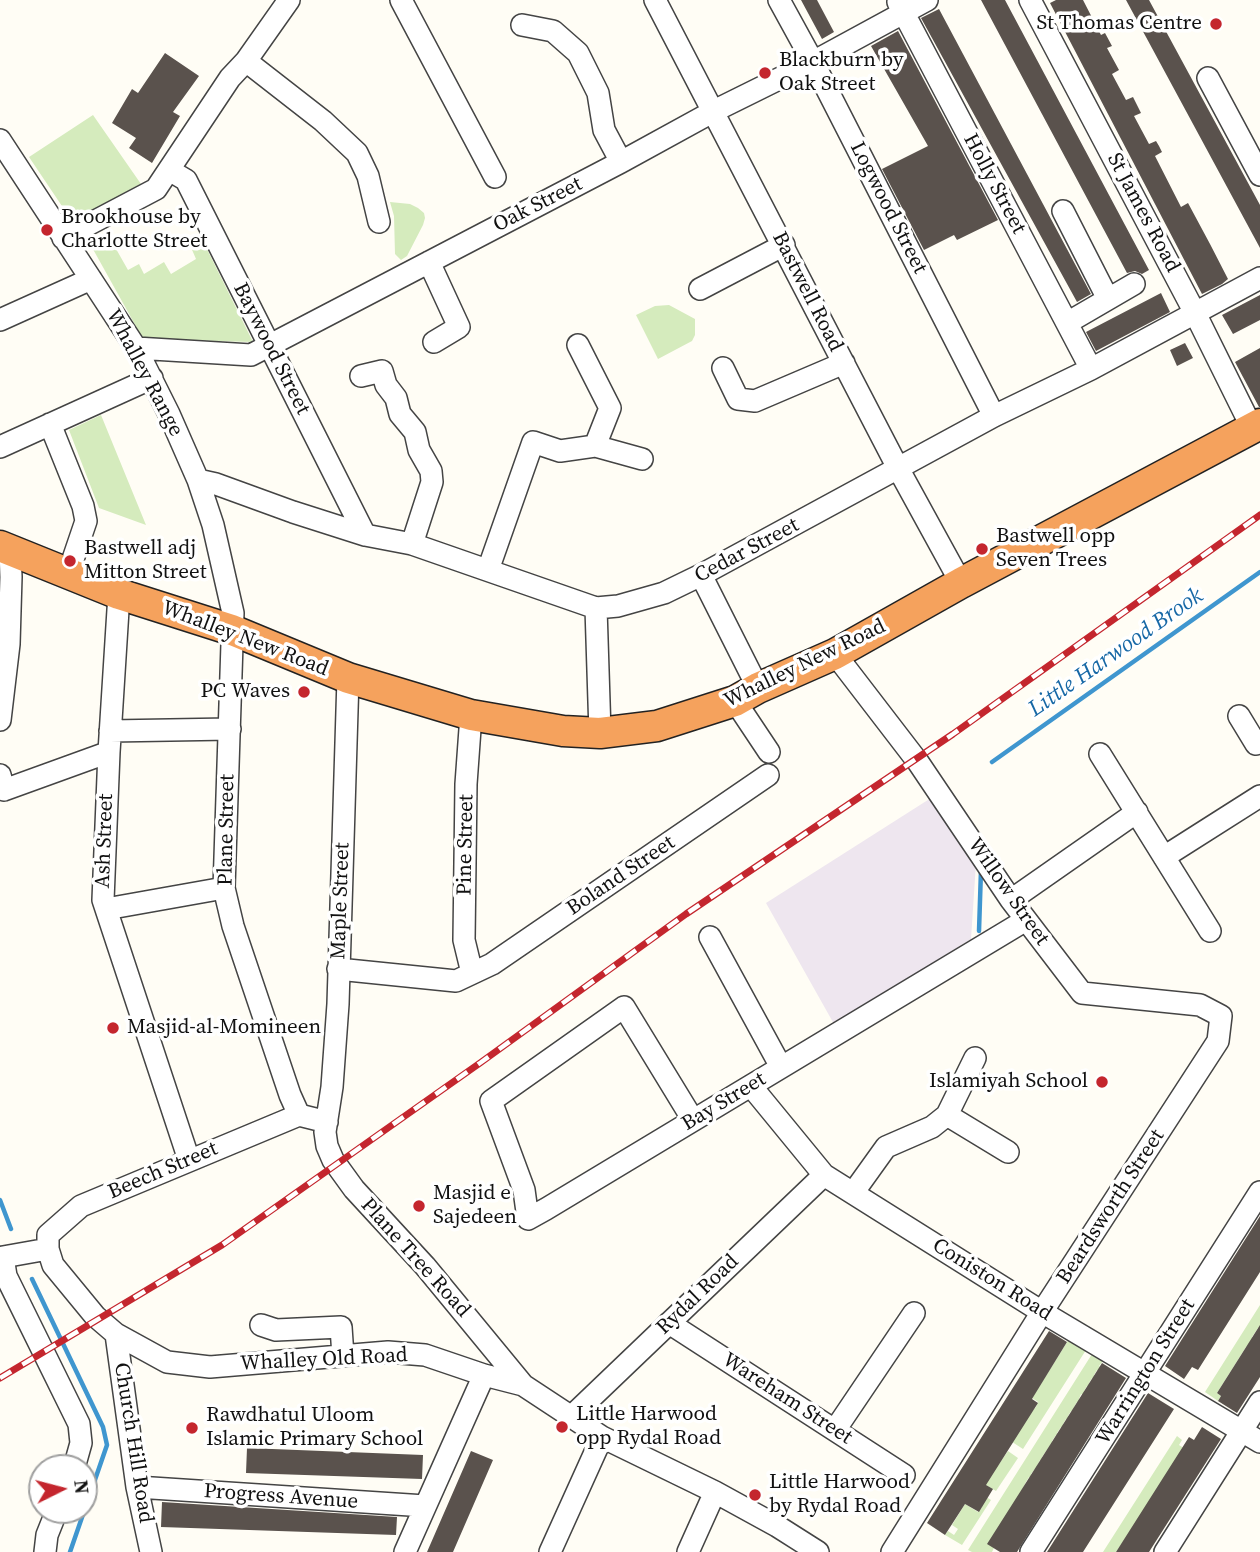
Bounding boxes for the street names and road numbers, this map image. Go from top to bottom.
street label: Holly Street [957,130,1031,238]
street label: Logwood Street [844,138,932,278]
street label: St James Road [1101,149,1185,277]
street label: Oak Street [489,172,587,238]
street label: Bastwell Road [766,228,848,356]
street label: Baywood Street [227,279,315,419]
street label: Whalley Range [100,305,188,441]
street label: Cedar Street [691,513,803,589]
street label: Whalley New Road [158,596,332,682]
street label: Whalley New Road [720,614,890,714]
street label: Plane Street [213,774,241,886]
street label: Ash Street [91,793,119,889]
street label: Pine Street [453,794,479,896]
street label: Boland Street [562,831,680,921]
street label: Willow Street [962,833,1054,951]
street label: Maple Street [326,842,356,960]
street label: Bay Street [677,1067,771,1137]
street label: Beardsworth Street [1052,1125,1170,1289]
street label: Beech Street [104,1137,222,1205]
street label: Plane Tree Road [355,1193,475,1323]
street label: Coniston Road [927,1233,1057,1327]
street label: Rydal Road [652,1250,744,1340]
street label: Warrington Street [1091,1294,1201,1450]
street label: Whalley Old Road [240,1343,408,1377]
street label: Wareham Street [717,1348,857,1450]
street label: Church Hill Road [108,1361,158,1525]
street label: Progress Avenue [203,1479,359,1515]

